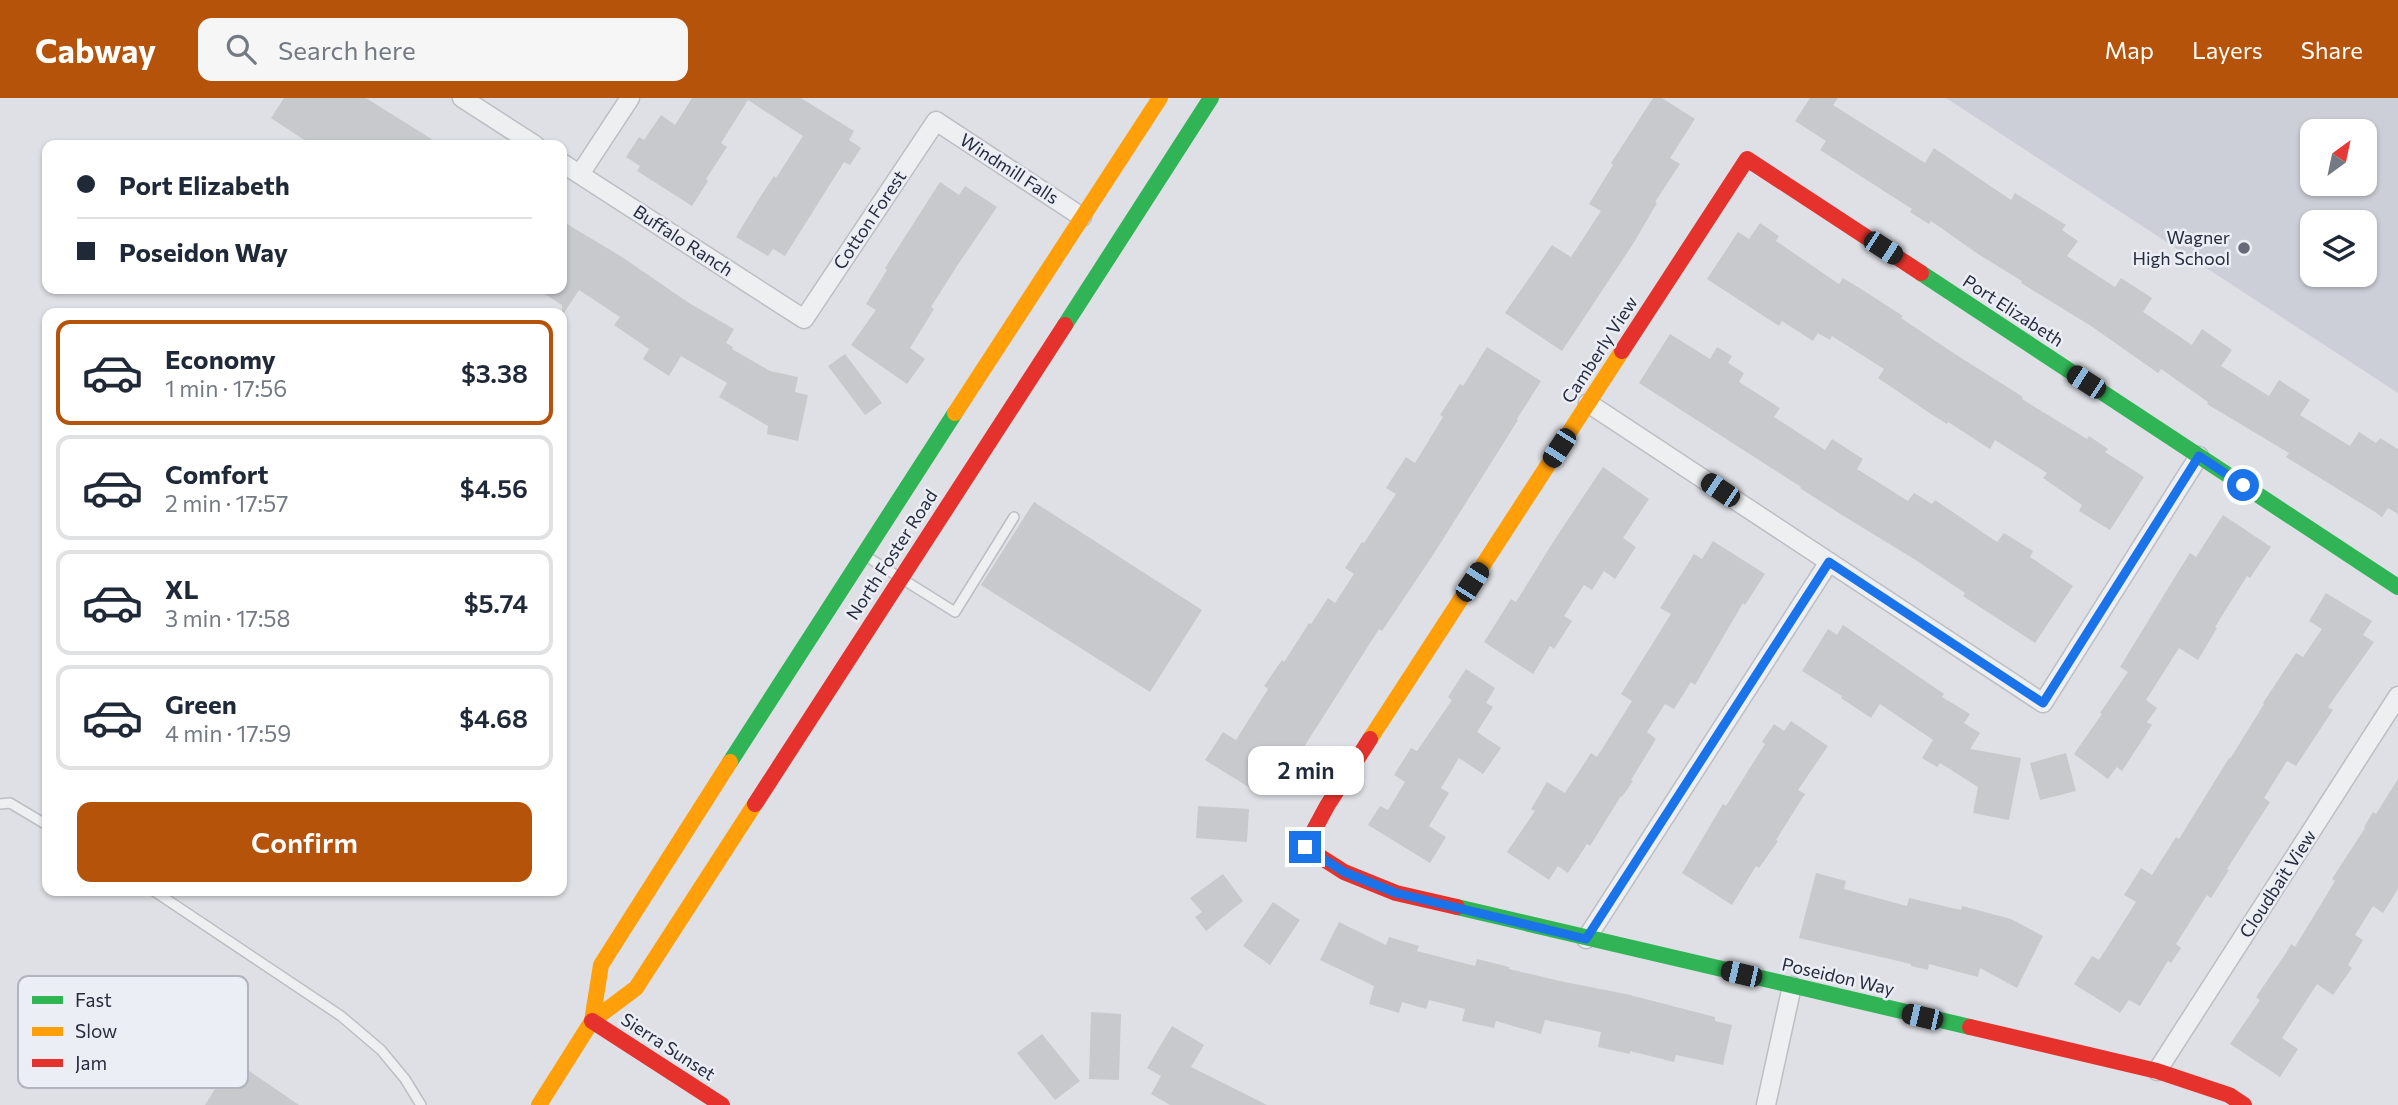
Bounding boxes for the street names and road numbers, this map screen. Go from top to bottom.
street label: Windmill Falls [956,128,1063,208]
street label: Cotton Forest [828,166,910,273]
street label: Buffalo Ranch [630,200,738,281]
street label: Port Elizabeth [1959,269,2068,351]
street label: Camberly View [1557,292,1642,407]
street label: North Foster Road [841,485,941,624]
street label: Cloudbait View [2234,825,2320,942]
street label: Poseidon Way [1780,952,1897,1000]
street label: Sierra Sunset [617,1008,720,1085]

